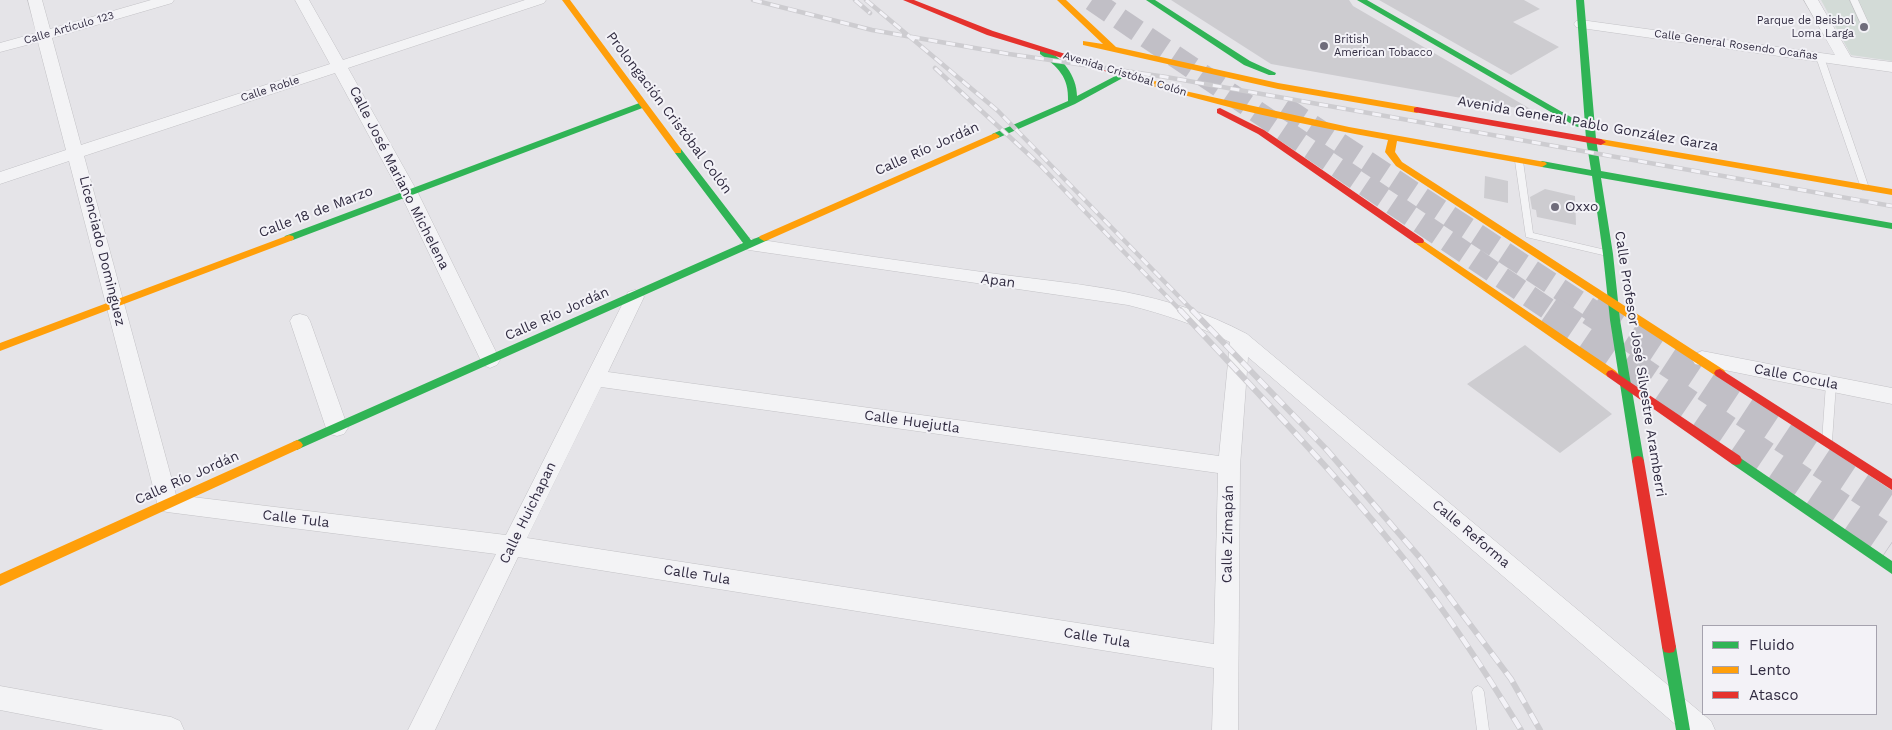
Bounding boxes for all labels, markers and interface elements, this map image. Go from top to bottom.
street label: Calle Artículo 123 [22,9,116,47]
place label: Parque de Beisbol Loma Larga [1757,14,1854,40]
marker: Parque de Beisbol Loma Larga [1858,21,1870,33]
street label: Calle General Rosendo Ocañas [1653,27,1819,63]
street label: Prolongación Cristóbal Colón [603,29,735,197]
place label: British American Tobacco [1334,33,1433,59]
marker: British American Tobacco [1318,40,1330,52]
street label: Avenida Cristóbal Colón [1062,49,1188,99]
street label: Calle Roble [239,73,301,105]
street label: Calle José Mariano Michelena [345,83,453,273]
street label: Avenida General Pablo González Garza [1456,93,1720,155]
street label: Calle Río Jordán [872,119,982,179]
street label: Licenciado Dominguez [75,174,129,328]
street label: Calle 18 de Marzo [257,183,375,241]
place label: Oxxo [1565,199,1598,215]
marker: Oxxo [1549,201,1561,213]
street label: Calle Profesor José Silvestre Aramberri [1611,230,1669,498]
street label: Apan [980,270,1016,292]
street label: Calle Río Jordán [502,284,612,344]
street label: Calle Cocula [1752,361,1840,393]
street label: Calle Huejutla [863,407,961,437]
street label: Calle Río Jordán [132,448,242,508]
street label: Calle Huichapan [496,459,560,567]
street label: Calle Zimapán [1219,485,1237,583]
street label: Calle Reforma [1429,496,1513,572]
street label: Calle Tula [262,507,330,531]
street label: Calle Tula [662,561,732,589]
street label: Calle Tula [1062,624,1132,652]
legend [1702,625,1877,715]
text: Fluido [1749,636,1794,654]
text: Lento [1749,661,1791,679]
text: Atasco [1749,686,1798,704]

